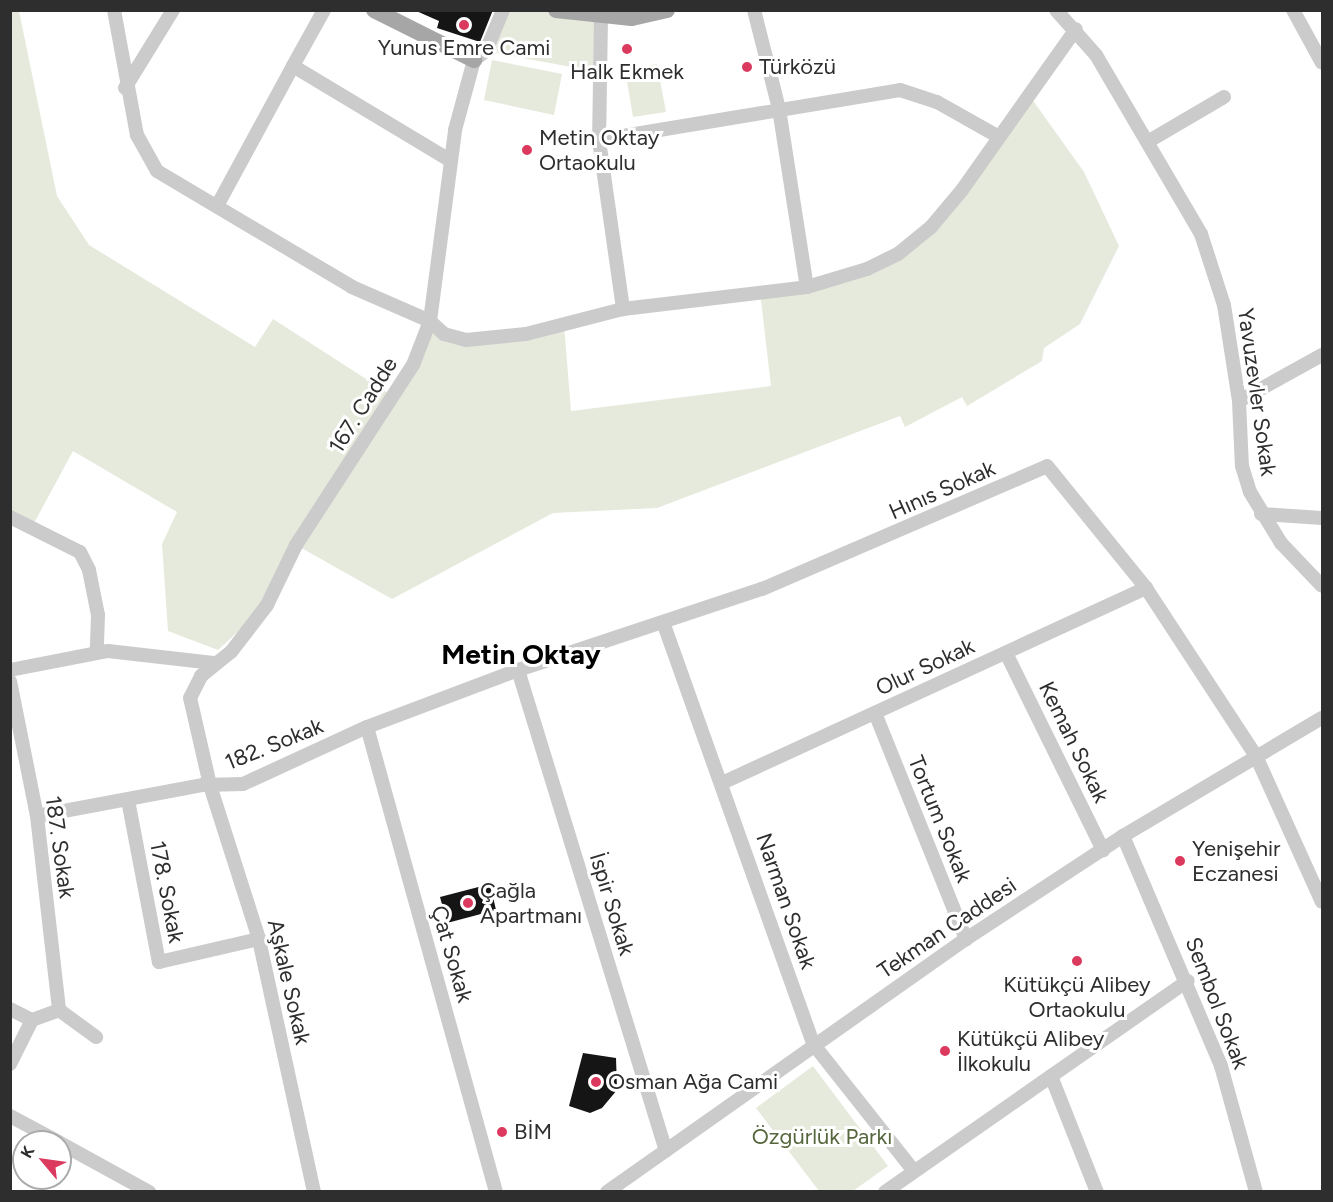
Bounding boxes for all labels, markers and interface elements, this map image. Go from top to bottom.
marker: Yunus Emre Cami [457,18,471,32]
place label: Yunus Emre Cami [378,35,550,61]
marker: Halk Ekmek [620,42,634,56]
place label: Türközü [759,54,836,80]
place label: Halk Ekmek [570,59,684,85]
marker: Türközü [740,60,754,74]
place label: Metin Oktay Ortaokulu [539,124,659,176]
marker: Metin Oktay Ortaokulu [520,143,534,157]
street label: Yavuzevler Sokak [1232,306,1282,478]
street label: 167. Cadde [323,352,403,458]
street label: Hınıs Sokak [885,455,999,525]
street label: Olur Sokak [872,633,978,701]
district label: Metin Oktay [441,637,601,671]
street label: Kemah Sokak [1033,677,1115,807]
street label: 182. Sokak [221,712,327,776]
street label: Tortum Sokak [903,752,977,886]
street label: 187. Sokak [40,794,80,900]
street label: Narman Sokak [750,830,822,972]
place label: Yenişehir Eczanesi [1192,835,1281,886]
street label: 178. Sokak [144,839,190,945]
street label: İspir Sokak [584,850,640,958]
marker: Yenişehir Eczanesi [1173,854,1187,868]
street label: Tekman Caddesi [873,872,1021,984]
place label: Çağla Apartmanı [480,877,582,928]
marker: Çağla Apartmanı [461,896,475,910]
street label: Çat Sokak [426,903,478,1005]
street label: Aşkale Sokak [262,917,316,1047]
street label: Sembol Sokak [1180,933,1254,1073]
marker: Kütükçü Alibey Ortaokulu [1070,954,1084,968]
place label: Kütükçü Alibey Ortaokulu [1003,971,1151,1022]
place label: Kütükçü Alibey İlkokulu [957,1025,1104,1076]
marker: Kütükçü Alibey İlkokulu [938,1044,952,1058]
place label: Osman Ağa Cami [608,1069,778,1095]
marker: Osman Ağa Cami [589,1075,603,1089]
place label: BİM [514,1119,552,1145]
park label: Özgürlük Parkı [752,1124,892,1150]
marker: BİM [495,1125,509,1139]
north arrow [12,1130,72,1190]
text: K [17,1143,38,1161]

